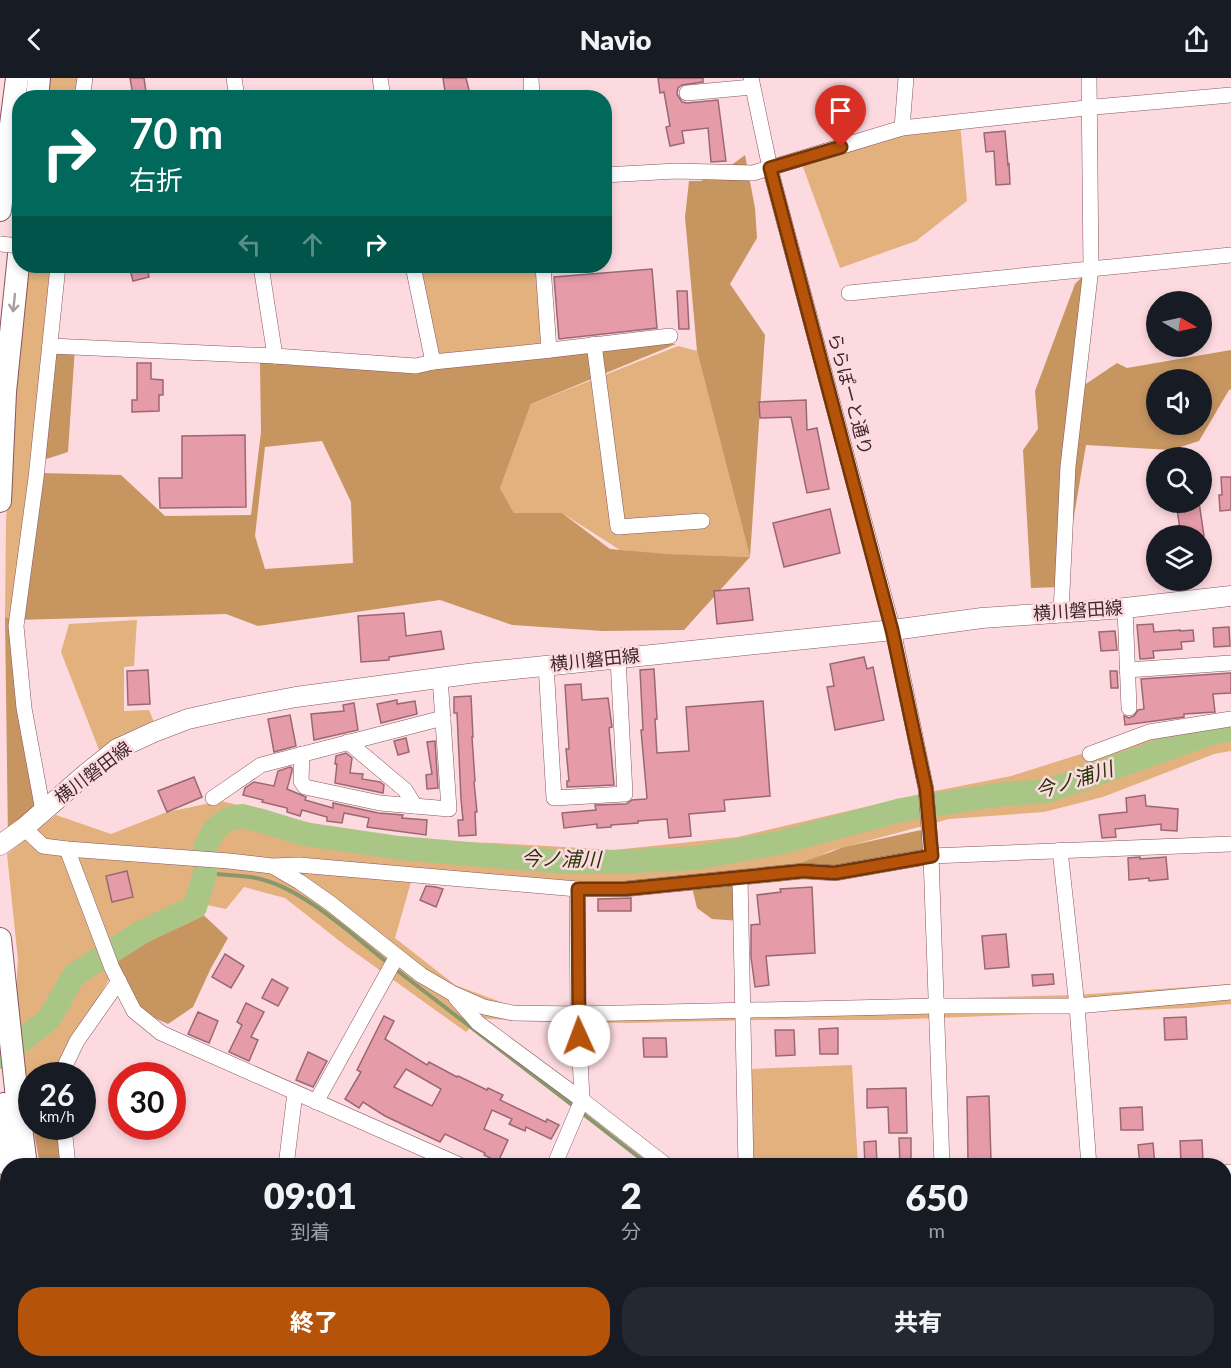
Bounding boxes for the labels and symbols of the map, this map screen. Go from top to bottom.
pin [815,85,866,147]
north arrow [1146,291,1212,357]
one-way arrow [8,292,19,312]
street label: ららぽーと通り [824,330,878,457]
street label: 横川磐田線 [1032,596,1124,624]
street label: 横川磐田線 [549,643,641,675]
street label: 横川磐田線 [50,736,135,808]
water label: 今ノ浦川 [1032,755,1117,802]
water label: 今ノ浦川 [521,845,603,871]
position arrow [547,1004,611,1068]
speed limit sign: 30 [108,1062,186,1140]

